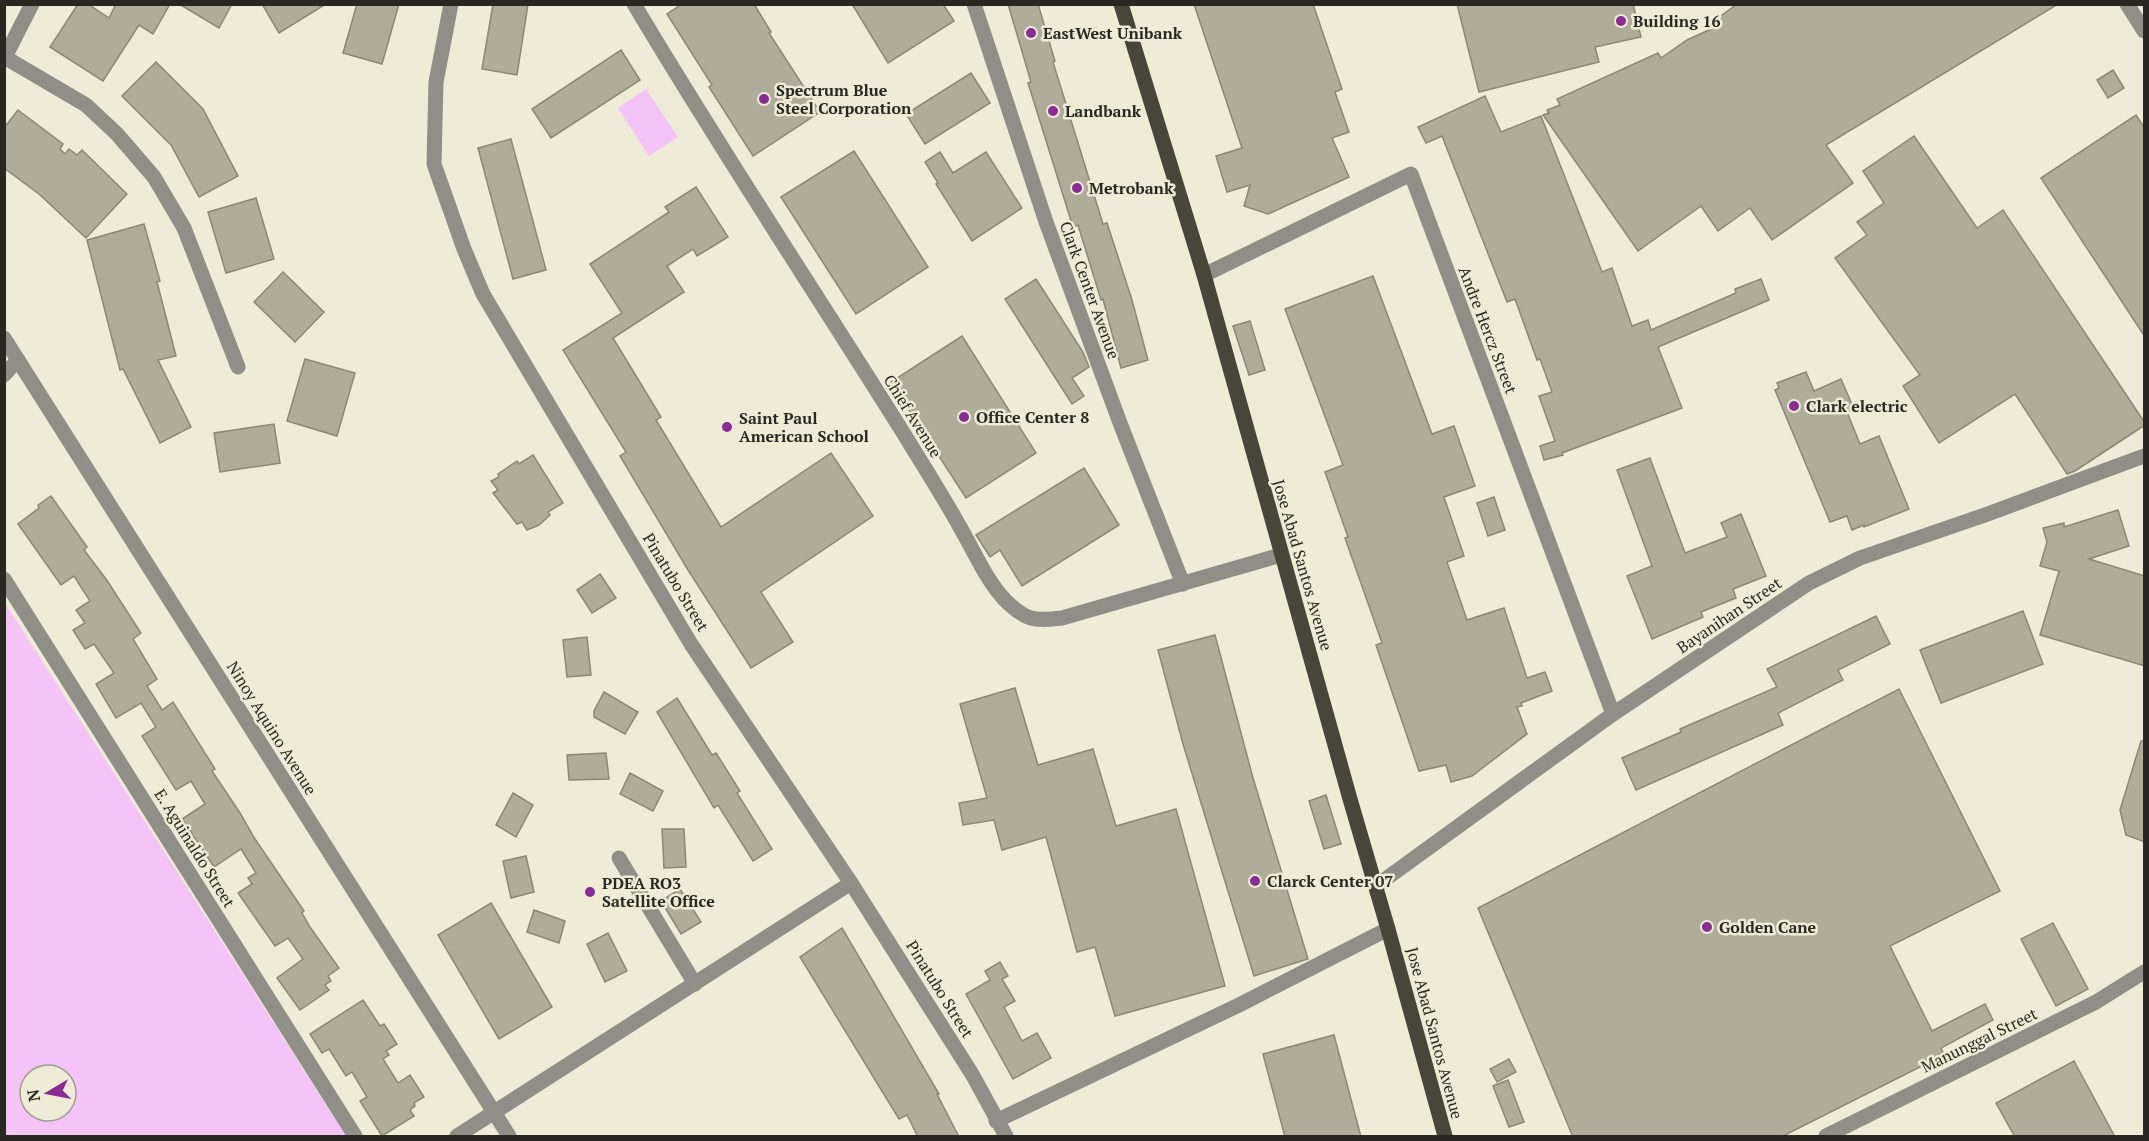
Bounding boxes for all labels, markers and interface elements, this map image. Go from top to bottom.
place label: Building 16 [1633,10,1721,32]
marker: Building 16 [1614,14,1628,28]
place label: EastWest Unibank [1043,22,1183,44]
marker: EastWest Unibank [1024,26,1038,40]
place label: Spectrum Blue Steel Corporation [776,79,912,119]
marker: Spectrum Blue Steel Corporation [757,92,771,106]
place label: Landbank [1065,100,1142,122]
marker: Landbank [1046,104,1060,118]
place label: Metrobank [1089,177,1174,199]
marker: Metrobank [1070,181,1084,195]
street label: Clark Center Avenue [1055,218,1125,362]
street label: Andre Hercz Street [1454,263,1522,397]
street label: Chief Avenue [879,370,947,462]
place label: Clark electric [1806,395,1908,417]
marker: Clark electric [1787,399,1801,413]
place label: Office Center 8 [976,406,1089,428]
place label: Saint Paul American School [739,407,869,447]
marker: Office Center 8 [957,410,971,424]
marker: Saint Paul American School [720,420,734,434]
street label: Jose Abad Santos Avenue [1268,477,1338,653]
street label: Pinatubo Street [638,529,714,635]
street label: Bayanihan Street [1672,572,1786,658]
street label: Ninoy Aquino Avenue [222,657,322,799]
street label: E. Aguinaldo Street [150,784,240,912]
place label: Clarck Center 07 [1267,870,1393,892]
place label: PDEA RO3 Satellite Office [602,872,715,912]
marker: Clarck Center 07 [1248,874,1262,888]
marker: PDEA RO3 Satellite Office [583,885,597,899]
place label: Golden Cane [1719,916,1817,938]
marker: Golden Cane [1700,920,1714,934]
street label: Pinatubo Street [901,936,979,1042]
street label: Jose Abad Santos Avenue [1401,945,1469,1121]
street label: Manunggal Street [1917,1002,2041,1078]
north arrow [18,1063,78,1123]
text: N [21,1088,45,1103]

